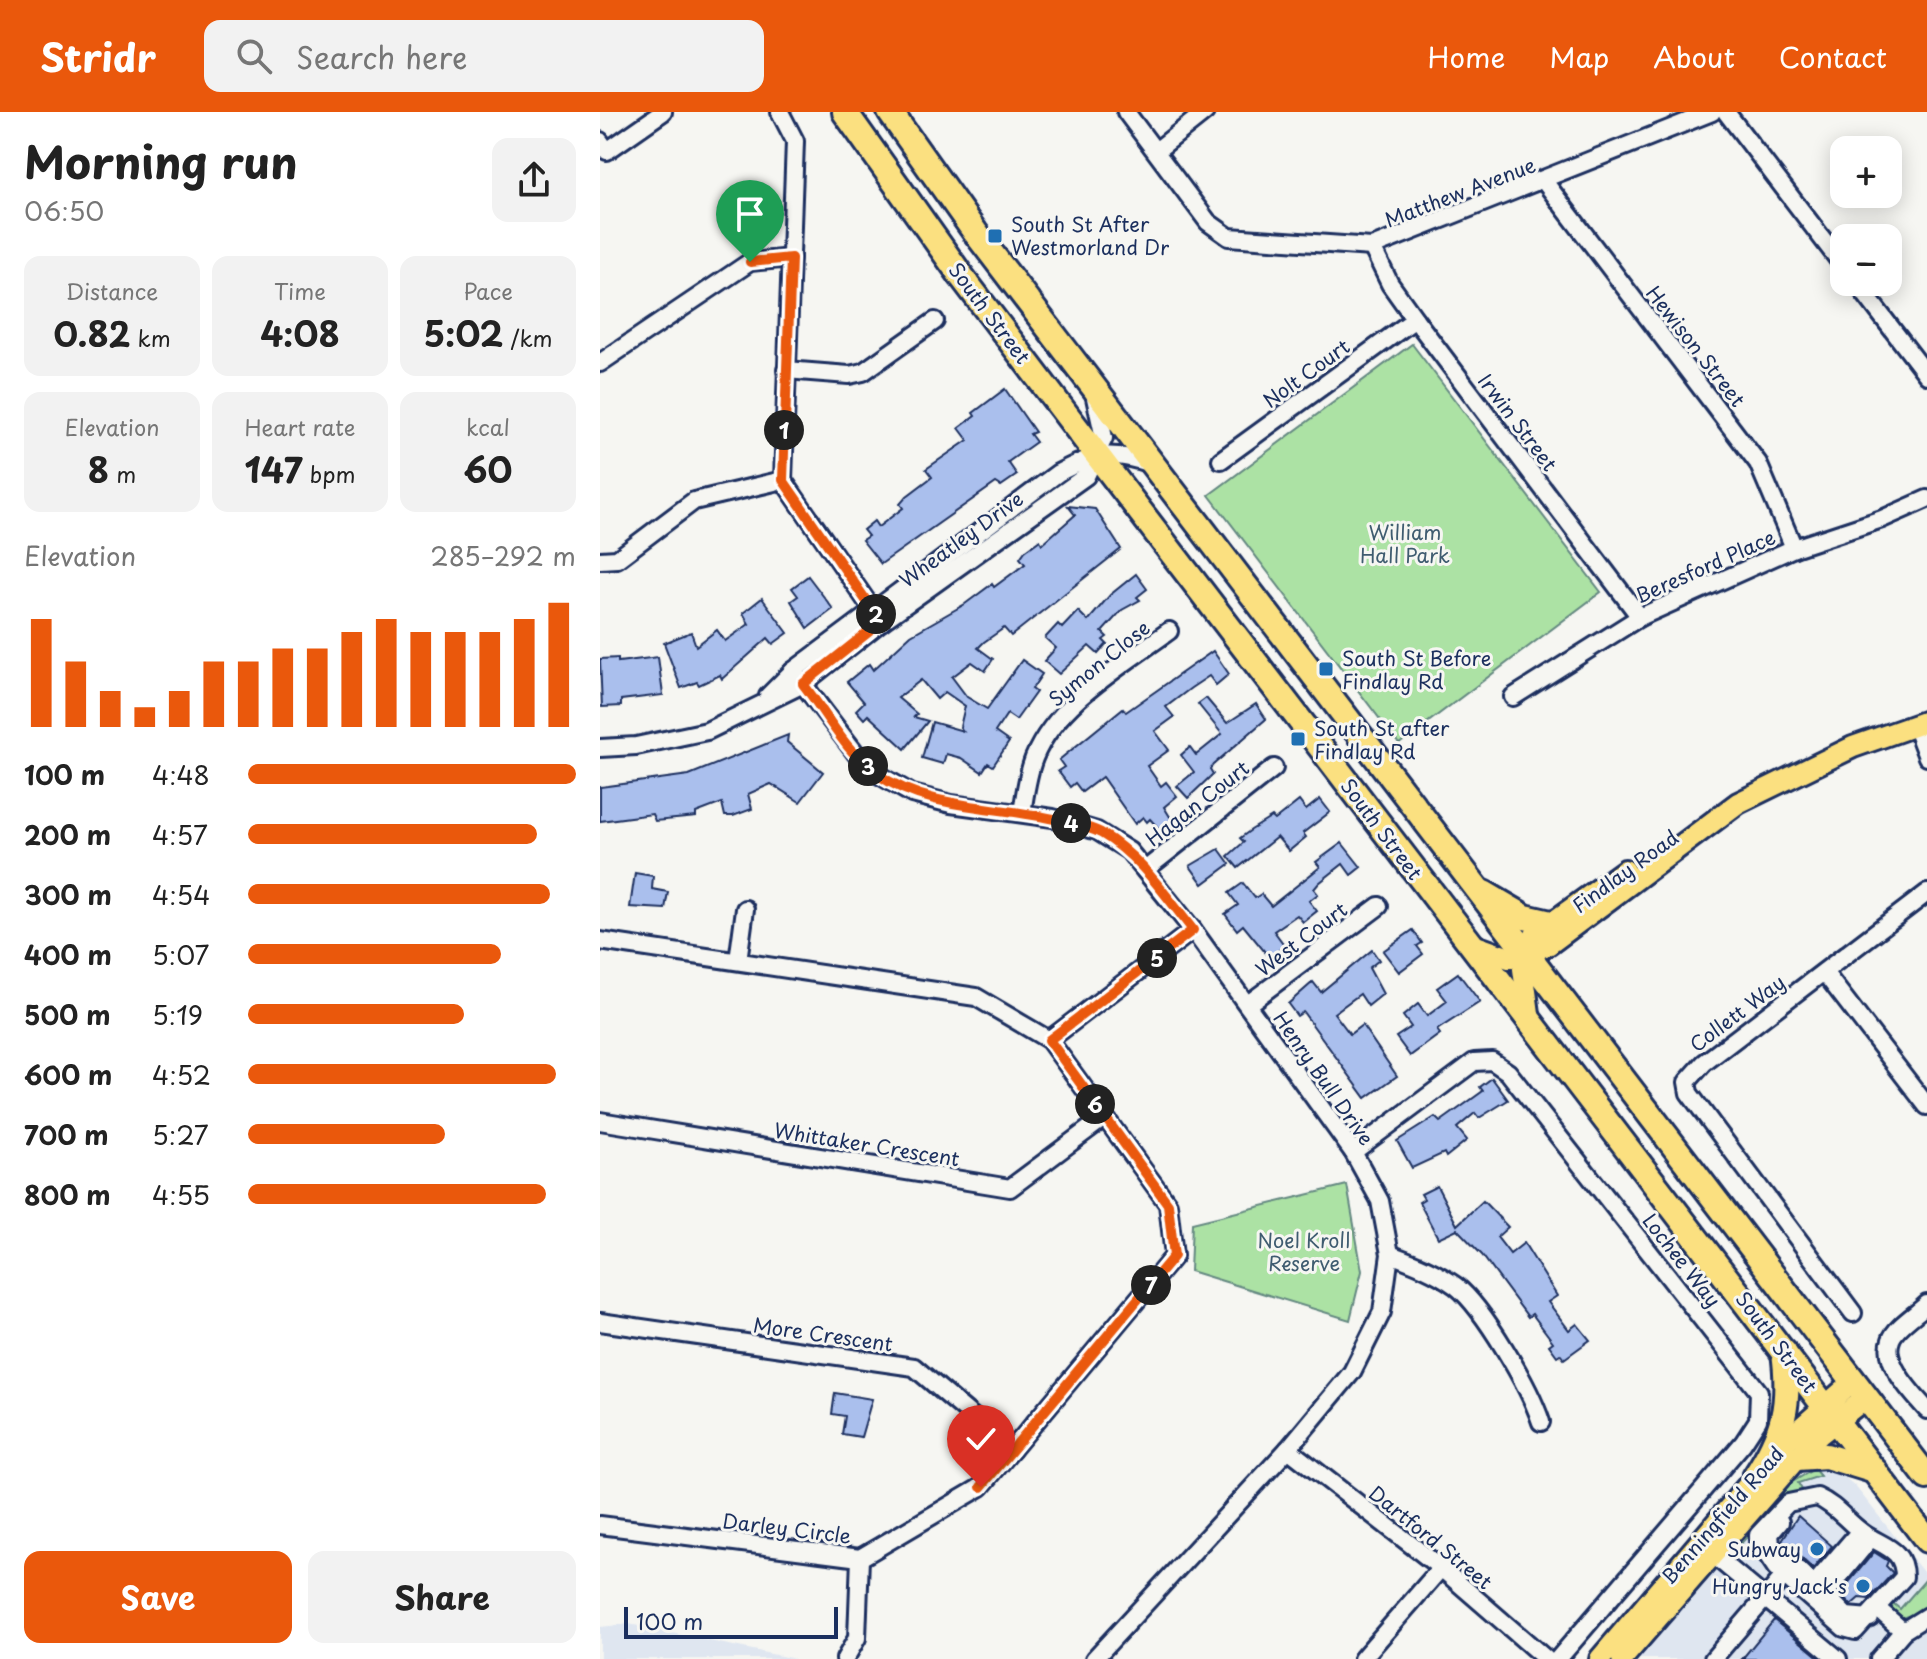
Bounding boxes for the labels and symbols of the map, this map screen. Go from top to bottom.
street label: Matthew Avenue [1380,149,1540,235]
pin [716,180,784,262]
place label: South St After Westmorland Dr [1011,209,1170,262]
marker: South St After Westmorland Dr [986,227,1004,245]
street label: South Street [942,256,1038,370]
street label: Hewison Street [1639,279,1753,413]
street label: Nolt Court [1256,331,1356,415]
street label: Irwin Street [1471,367,1565,477]
pin: 1 [764,410,804,450]
street label: Wheatley Drive [893,484,1029,594]
park label: William Hall Park [1360,517,1450,570]
street label: Beresford Place [1630,522,1780,610]
pin: 2 [856,594,896,634]
street label: Symon Close [1042,613,1156,713]
place label: South St Before Findlay Rd [1342,643,1491,696]
marker: South St Before Findlay Rd [1317,660,1335,678]
place label: South St after Findlay Rd [1314,713,1450,766]
marker: South St after Findlay Rd [1289,730,1307,748]
pin: 3 [848,746,888,786]
street label: Hagan Court [1139,753,1255,853]
street label: South Street [1334,772,1430,886]
pin: 4 [1051,803,1091,843]
street label: Findlay Road [1566,822,1684,920]
street label: West Court [1249,895,1353,983]
pin: 5 [1137,938,1177,978]
street label: Collett Way [1683,967,1791,1059]
street label: Henry Bull Drive [1267,1005,1381,1151]
pin: 6 [1075,1084,1115,1124]
street label: Whittaker Crescent [772,1115,962,1173]
street label: Lochee Way [1636,1207,1728,1313]
park label: Noel Kroll Reserve [1258,1225,1350,1278]
pin: 7 [1131,1265,1171,1305]
street label: South Street [1729,1285,1825,1399]
street label: More Crescent [751,1309,895,1359]
pin [947,1405,1015,1487]
street label: Benningfield Road [1654,1439,1790,1591]
street label: Dartford Street [1363,1478,1499,1596]
street label: Darley Circle [721,1505,853,1551]
place label: Subway [1727,1534,1801,1564]
marker: Subway [1808,1540,1826,1558]
place label: Hungry Jack's [1712,1571,1847,1601]
marker: Hungry Jack's [1854,1577,1872,1595]
scale bar [624,1603,838,1639]

